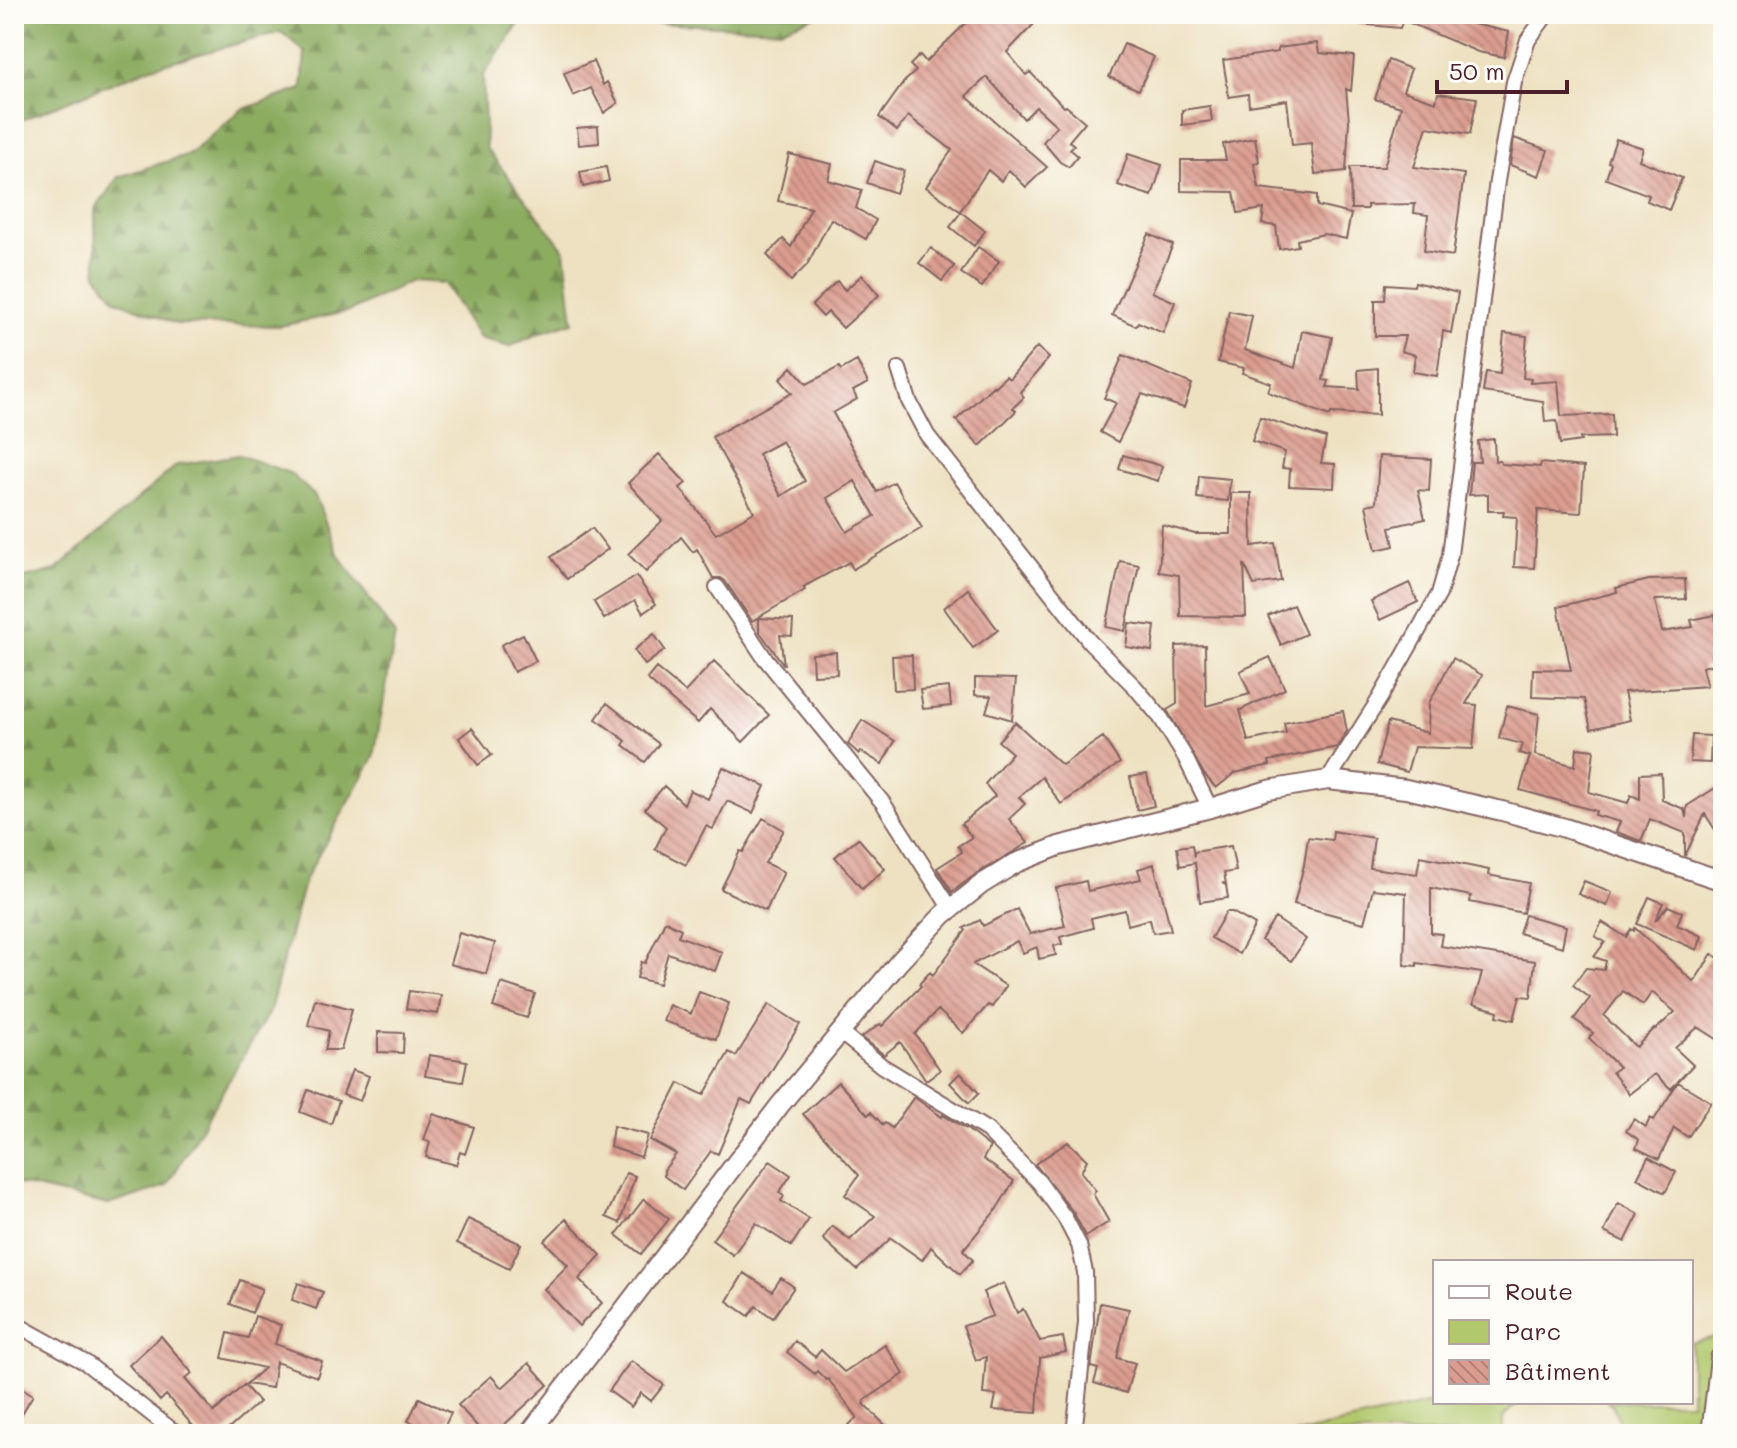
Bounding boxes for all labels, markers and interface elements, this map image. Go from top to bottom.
scale bar [1437,44,1567,94]
text: 50 m [1449,55,1505,86]
legend [1433,1260,1693,1404]
text: Route [1505,1275,1573,1306]
text: Parc [1505,1315,1561,1346]
text: Bâtiment [1505,1355,1611,1386]

